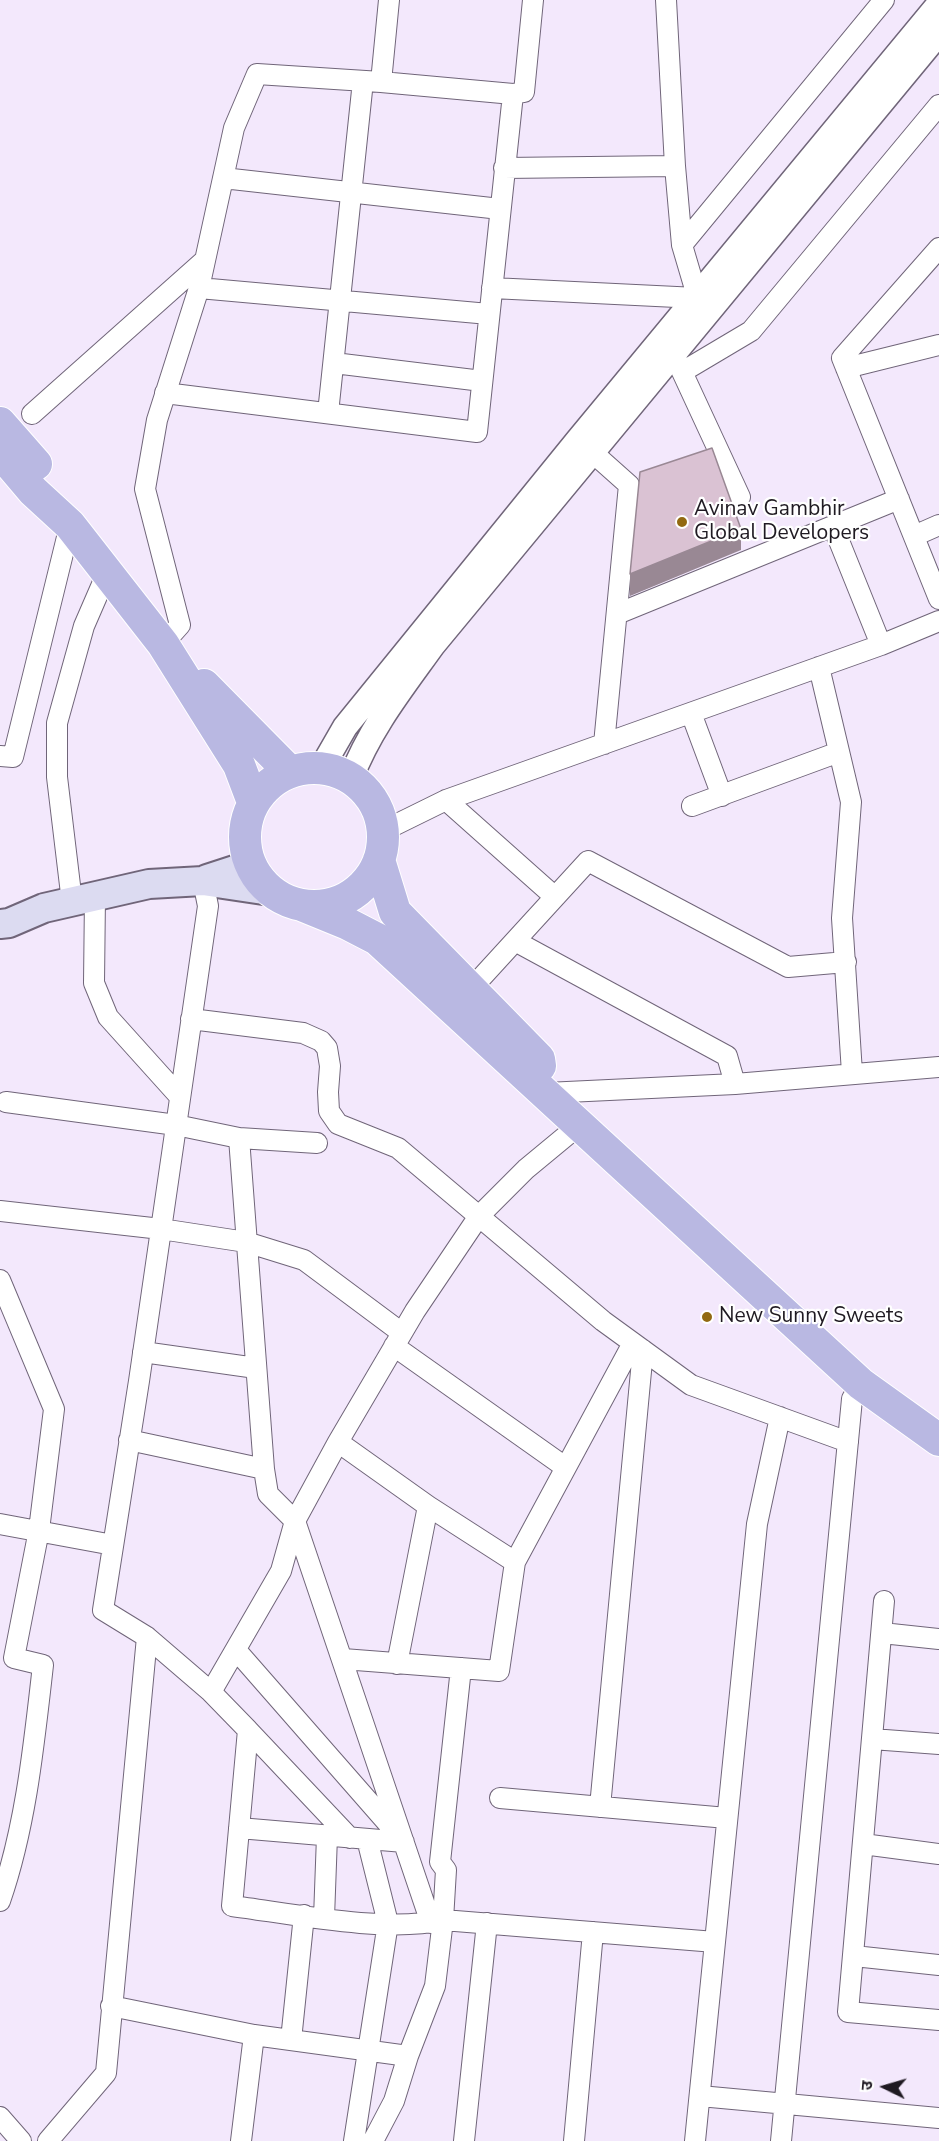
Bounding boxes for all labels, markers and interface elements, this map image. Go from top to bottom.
place label: Avinav Gambhir Global Developers [694,497,869,547]
marker: Avinav Gambhir Global Developers [675,515,689,529]
place label: New Sunny Sweets [719,1304,903,1330]
marker: New Sunny Sweets [700,1310,714,1324]
north arrow [855,2057,915,2117]
text: उ [856,2080,878,2091]

